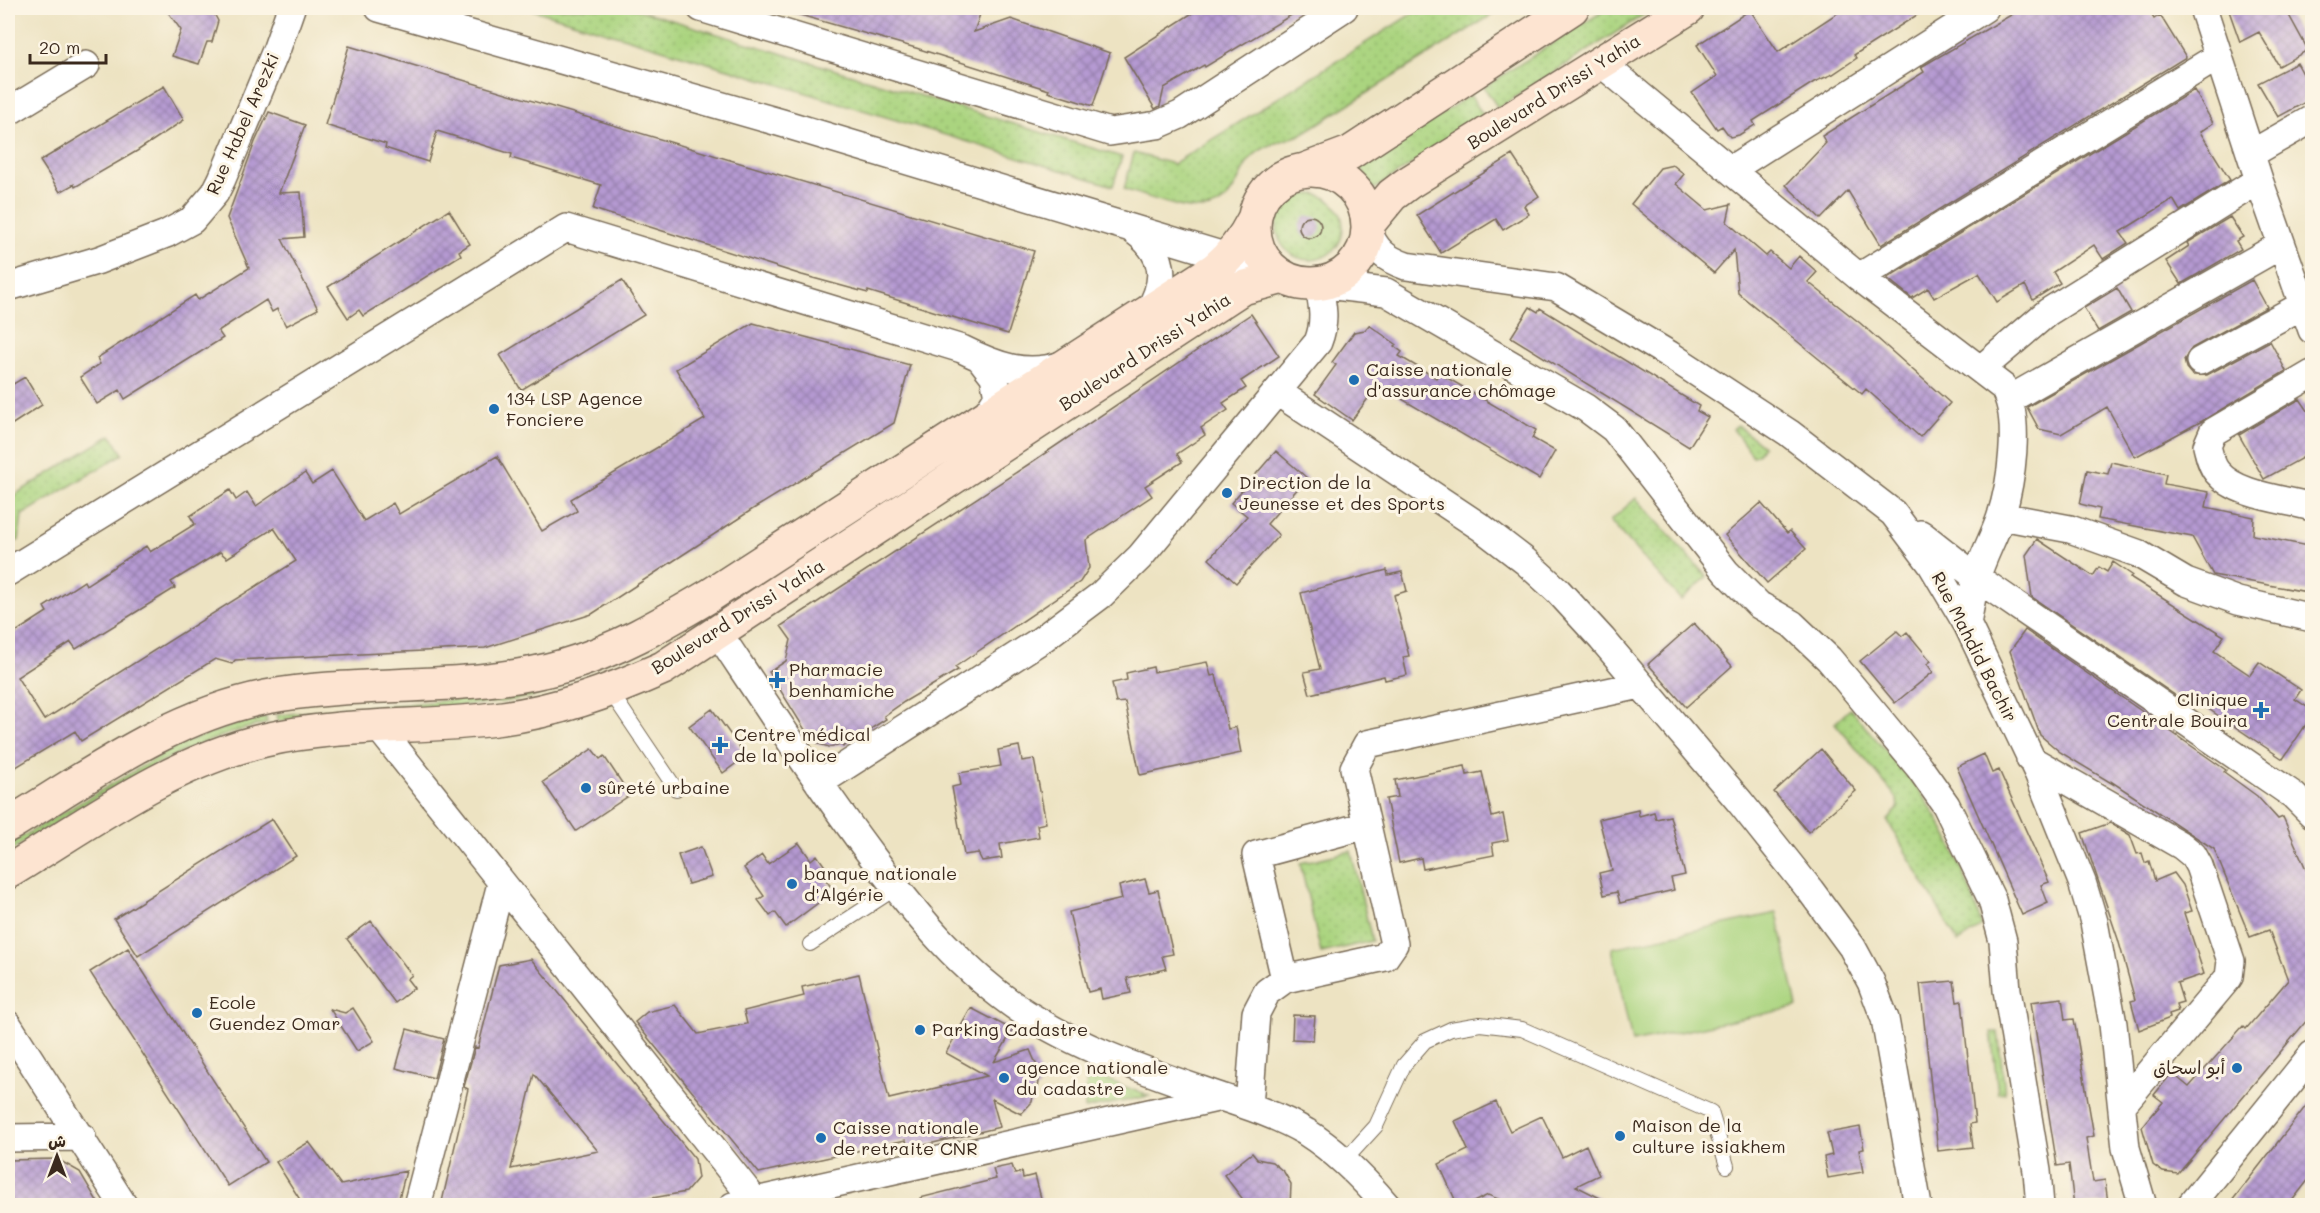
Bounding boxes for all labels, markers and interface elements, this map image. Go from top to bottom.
scale bar [30,27,106,65]
street label: Boulevard Drissi Yahia [1462,28,1645,154]
text: 20 m [39,35,80,59]
street label: Rue Habel Arezki [200,49,284,198]
street label: Boulevard Drissi Yahia [1054,287,1235,416]
place label: Caisse nationale d'assurance chômage [1366,357,1556,402]
marker: Caisse nationale d'assurance chômage [1347,373,1361,387]
place label: 134 LSP Agence Fonciere [506,386,643,431]
marker: 134 LSP Agence Fonciere [487,402,501,416]
place label: Direction de la Jeunesse et des Sports [1239,470,1445,515]
marker: Direction de la Jeunesse et des Sports [1220,486,1234,500]
street label: Boulevard Drissi Yahia [646,553,829,679]
street label: Rue Mahdid Bachir [1927,567,2023,726]
place label: Pharmacie benhamiche [789,657,895,702]
marker: Pharmacie benhamiche [770,673,784,687]
place label: Clinique Centrale Bouira [2107,687,2248,732]
marker: Clinique Centrale Bouira [2252,701,2270,719]
place label: Centre médical de la police [734,722,871,767]
marker: Centre médical de la police [711,736,729,754]
place label: sûreté urbaine [598,775,730,799]
marker: sûreté urbaine [579,781,593,795]
place label: banque nationale d'Algérie [804,861,957,906]
marker: banque nationale d'Algérie [785,877,799,891]
place label: Ecole Guendez Omar [209,990,340,1035]
marker: Ecole Guendez Omar [190,1006,204,1020]
place label: Parking Cadastre [932,1017,1088,1041]
marker: Parking Cadastre [913,1023,927,1037]
place label: agence nationale du cadastre [1016,1055,1168,1100]
place label: أبو اسحاق [2153,1055,2226,1079]
marker: أبو اسحاق [2230,1061,2244,1075]
marker: agence nationale du cadastre [997,1071,1011,1085]
place label: Maison de la culture issiakhem [1632,1113,1786,1158]
place label: Caisse nationale de retraite CNR [833,1115,979,1160]
north arrow [27,1126,87,1186]
marker: Maison de la culture issiakhem [1613,1129,1627,1143]
text: ش [48,1130,66,1151]
marker: Caisse nationale de retraite CNR [814,1131,828,1145]

